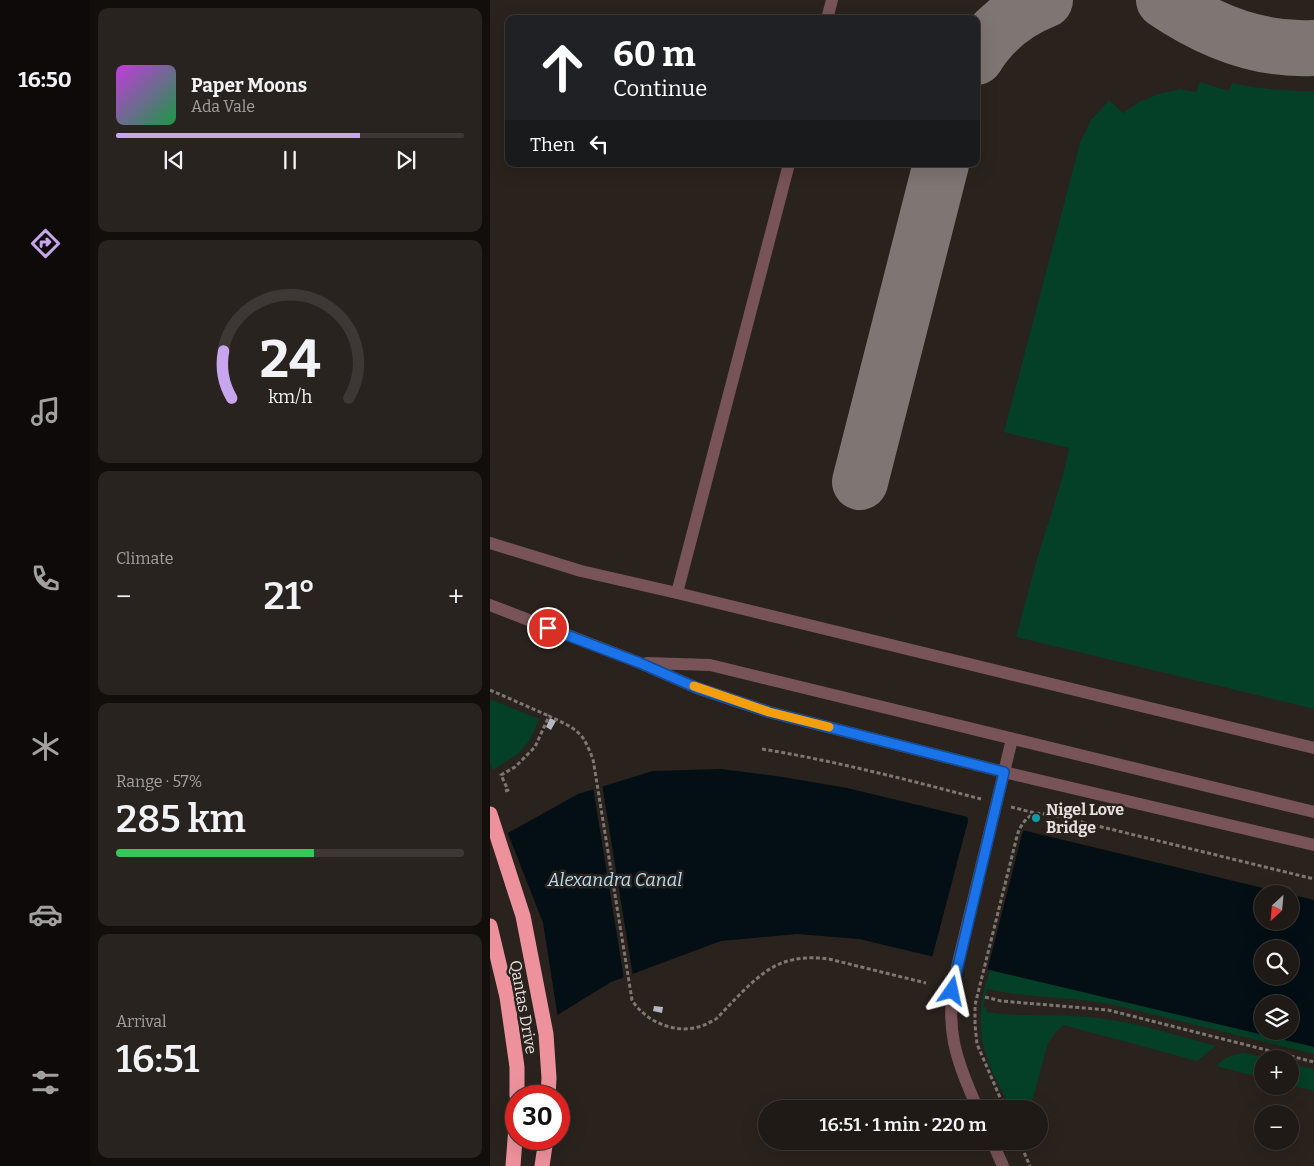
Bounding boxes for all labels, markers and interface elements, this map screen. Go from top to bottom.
text: 60 m [613,33,696,75]
icon: ahead [530,35,595,100]
text: 16:50 [18,66,72,93]
text: Paper Moons [191,74,307,97]
text: Continue [613,75,707,102]
text: Ada Vale [191,97,255,116]
icon: left [585,130,613,158]
text: Then [530,133,575,156]
icon: previous [160,146,188,174]
icon: pause [276,146,304,174]
icon: next [392,146,420,174]
icon: directions [28,226,63,261]
text: 24 [260,328,321,391]
text: km/h [268,386,312,408]
icon: music [28,394,63,429]
text: Climate [116,549,174,568]
icon: phone [28,561,63,596]
text: 21° [264,573,316,619]
text: − [116,580,131,613]
text: + [448,580,464,613]
pin [527,607,569,649]
icon: arrive [534,614,562,642]
icon: climate [28,729,63,764]
text: Range · 57% [116,772,202,791]
text: 285 km [116,796,246,842]
place label: Nigel Love Bridge [1046,800,1124,837]
marker: Nigel Love Bridge [1030,812,1042,824]
water label: Alexandra Canal [547,869,682,891]
north arrow [1254,885,1299,930]
map controls [1254,885,1299,1150]
icon: car [28,897,63,932]
button: search [1254,940,1299,985]
street label: Qantas Drive [506,959,541,1056]
position arrow [925,964,977,1016]
button: layers [1254,995,1299,1040]
text: Arrival [116,1012,167,1031]
text: 16:51 [116,1036,199,1082]
button: + [1254,1050,1299,1095]
icon: filters [28,1065,63,1100]
speed limit sign: 30 [505,1085,570,1150]
button: − [1254,1105,1299,1150]
text: 16:51 · 1 min · 220 m [819,1113,987,1136]

